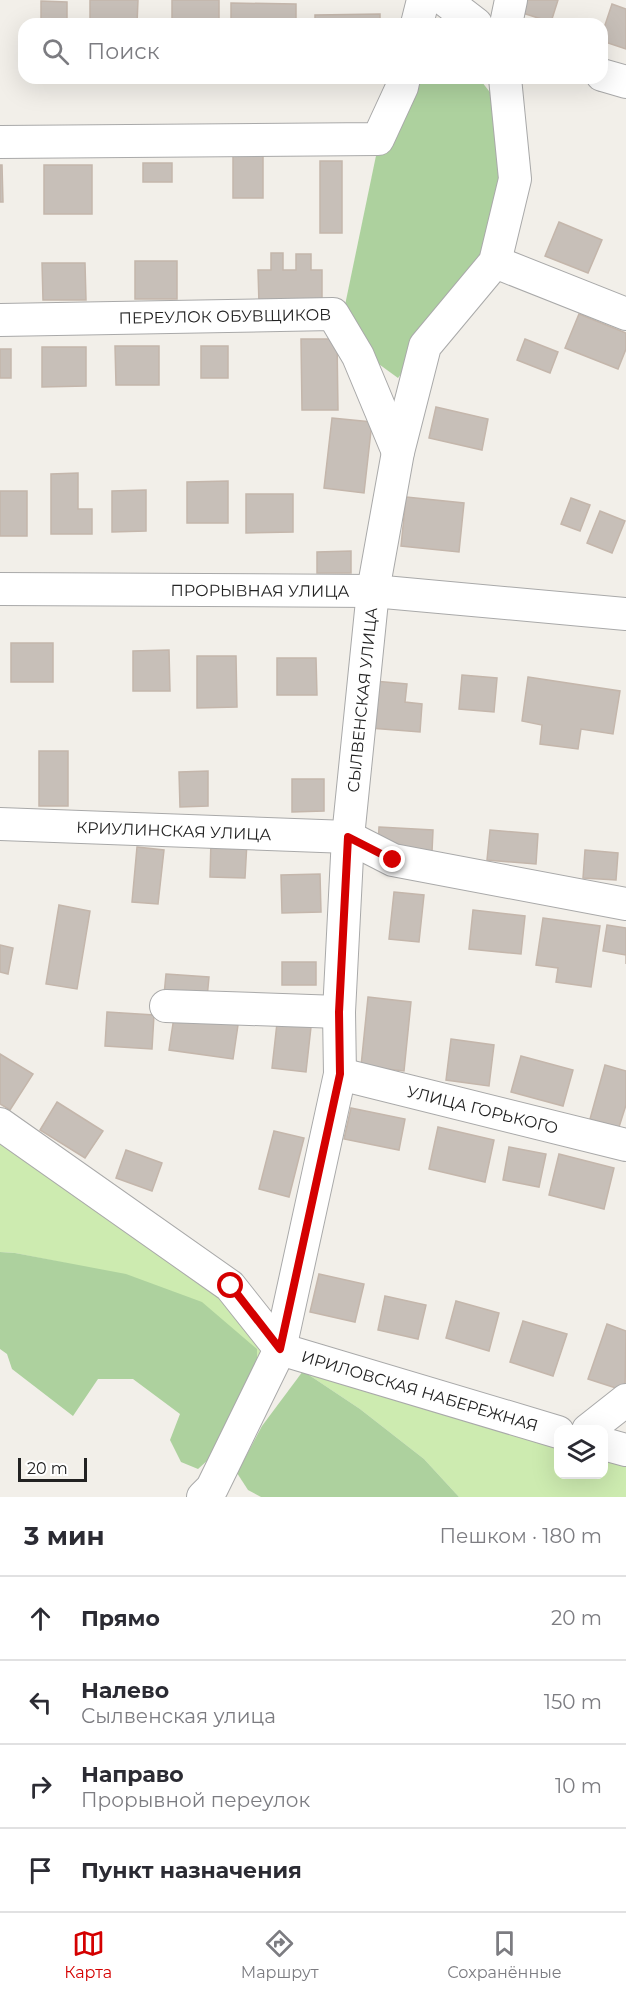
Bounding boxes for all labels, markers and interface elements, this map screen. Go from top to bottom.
search box [18,18,608,84]
icon: search [39,35,72,68]
text: Поиск [87,38,159,65]
street label: ПЕРЕУЛОК ОБУВЩИКОВ [119,305,331,328]
street label: ПРОРЫВНАЯ УЛИЦА [170,581,350,601]
street label: СЫЛВЕНСКАЯ УЛИЦА [344,606,381,793]
street label: КРИУЛИНСКАЯ УЛИЦА [76,818,272,844]
route end [379,846,405,872]
street label: УЛИЦА ГОРЬКОГО [405,1082,560,1138]
route start [217,1272,243,1298]
street label: ИРИЛОВСКАЯ НАБЕРЕЖНАЯ [299,1347,540,1436]
map controls [554,1425,608,1479]
button: layers [554,1425,608,1479]
scale bar [18,1455,87,1482]
text: 20 m [27,1459,68,1478]
text: 3 мин [24,1520,104,1552]
text: Пешком · 180 m [440,1524,602,1548]
icon: ahead [24,1602,57,1635]
text: Прямо [81,1605,160,1632]
text: 20 m [551,1606,602,1630]
text: Налево [81,1677,169,1704]
icon: left [24,1686,57,1719]
text: 150 m [544,1690,602,1714]
text: Сылвенская улица [81,1704,276,1728]
text: Направо [81,1761,184,1788]
icon: right [24,1770,57,1803]
text: 10 m [555,1774,602,1798]
text: Прорывной переулок [81,1788,310,1812]
icon: arrive [24,1854,57,1887]
text: Пункт назначения [81,1857,302,1884]
tab: Карта [64,1927,112,1982]
tab: Маршрут [241,1927,319,1982]
tab: Сохранённые [447,1927,562,1982]

